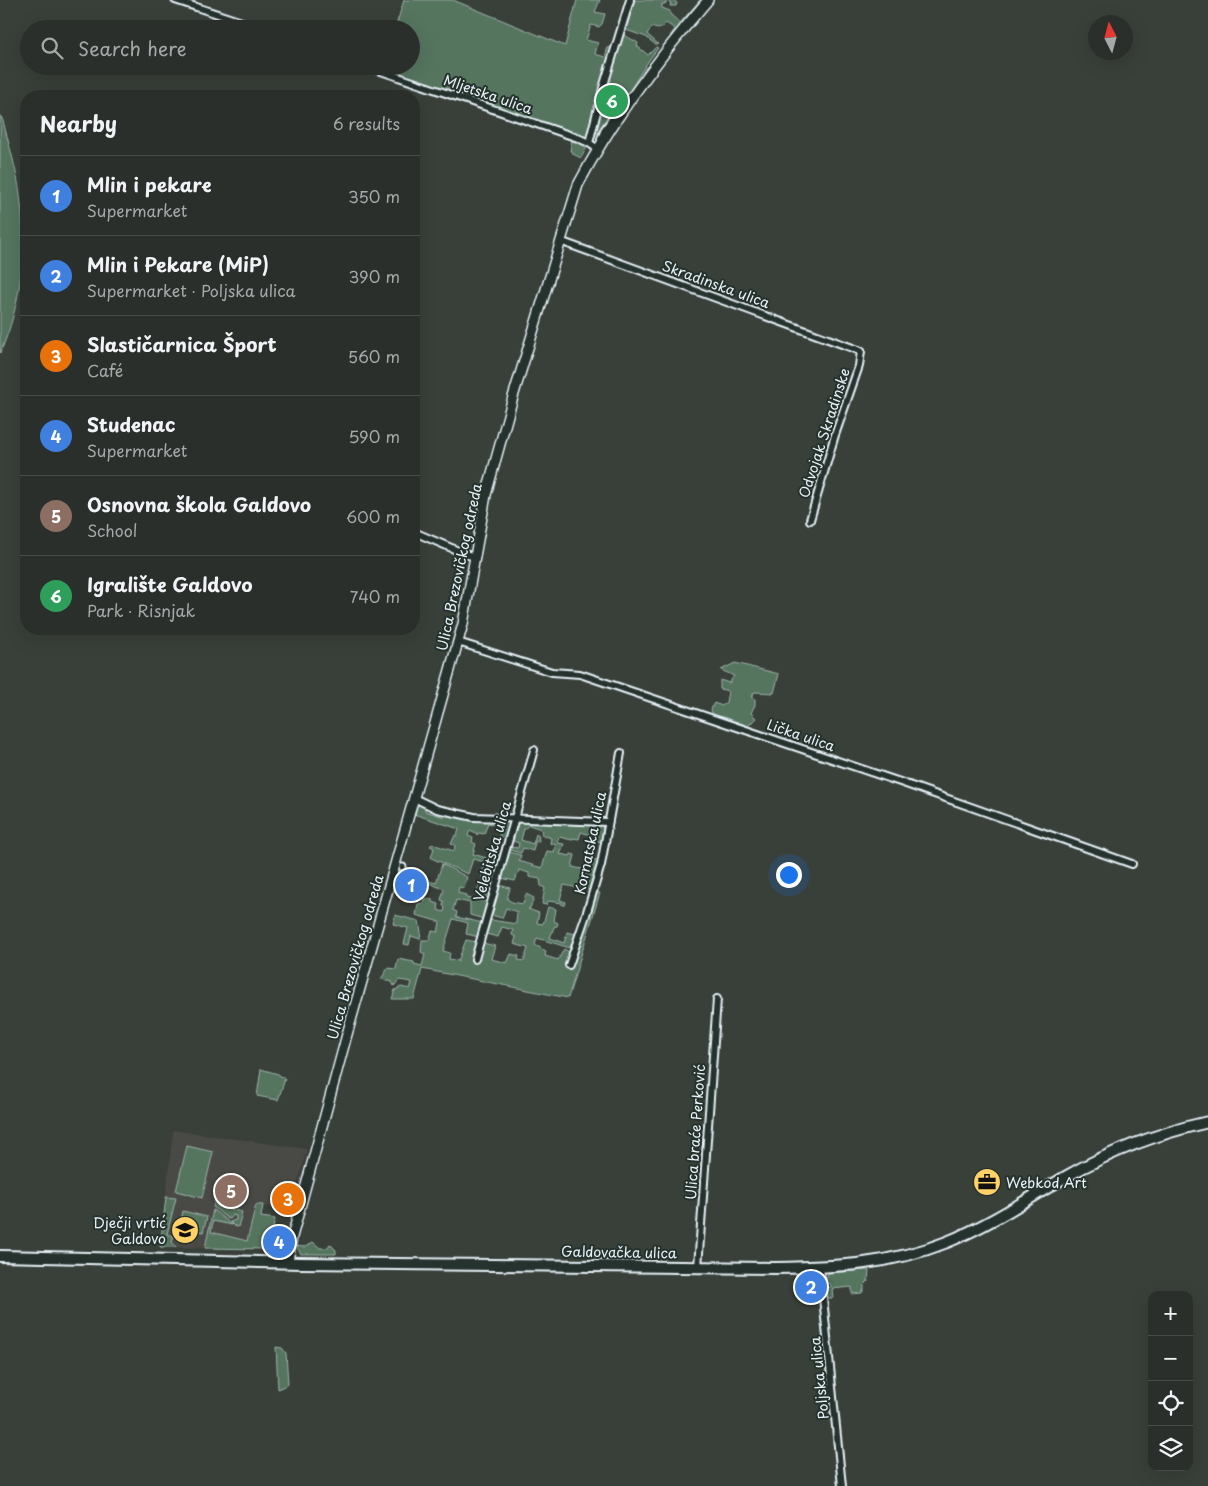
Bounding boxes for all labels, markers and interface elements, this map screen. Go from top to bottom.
north arrow [1088,15,1133,60]
search box [20,20,420,75]
icon: search [38,34,66,62]
text: Search here [78,34,187,62]
street label: Mljetska ulica [441,69,535,119]
pin: 6 [596,82,628,120]
text: Nearby [40,107,117,139]
text: 6 results [333,111,400,135]
text: Mlin i pekare [87,170,212,198]
text: 1 [52,184,60,208]
text: 350 m [348,184,400,208]
text: Supermarket [87,198,187,222]
text: Mlin i Pekare (MiP) [87,250,269,278]
street label: Skradinska ulica [659,255,773,313]
text: 2 [50,264,62,288]
text: 390 m [349,264,400,288]
text: Supermarket · Poljska ulica [87,278,296,302]
text: Slastičarnica Šport [87,330,277,358]
text: 3 [51,344,61,368]
text: 560 m [348,344,400,368]
text: Café [87,358,123,382]
street label: Odvojak Skradinske [793,365,855,501]
text: Studenac [87,410,176,438]
text: 4 [51,424,61,448]
text: 590 m [348,424,400,448]
text: Supermarket [87,438,187,462]
street label: Ulica Brezovičkog odreda [431,481,487,653]
text: Osnovna škola Galdovo [87,490,311,518]
text: 5 [51,504,61,528]
text: 600 m [346,504,400,528]
text: School [87,518,137,542]
text: Igralište Galdovo [87,570,253,598]
text: 6 [50,584,62,608]
text: 740 m [350,584,400,608]
text: Park · Risnjak [87,598,195,622]
street label: Lička ulica [764,714,838,756]
street label: Kornatska ulica [569,789,611,896]
street label: Velebitska ulica [468,798,516,904]
your location [776,862,802,888]
pin: 1 [395,866,427,904]
street label: Ulica Brezovičkog odreda [321,872,389,1042]
street label: Ulica braće Perković [680,1064,710,1200]
office icon: Webkod Art [972,1167,1002,1197]
pin: 5 [215,1172,247,1210]
place label: Webkod Art [1006,1172,1087,1193]
pin: 3 [272,1180,304,1218]
place label: Dječji vrtić Galdovo [93,1212,166,1249]
school or university icon: Dječji vrtić Galdovo [170,1215,200,1245]
pin: 4 [263,1223,295,1261]
street label: Galdovačka ulica [561,1240,677,1264]
pin: 2 [795,1268,827,1306]
map controls [1148,1291,1193,1471]
button: + [1148,1291,1193,1336]
street label: Poljska ulica [804,1335,834,1420]
button: − [1148,1336,1193,1381]
button: locate [1148,1381,1193,1426]
button: layers [1148,1426,1193,1471]

